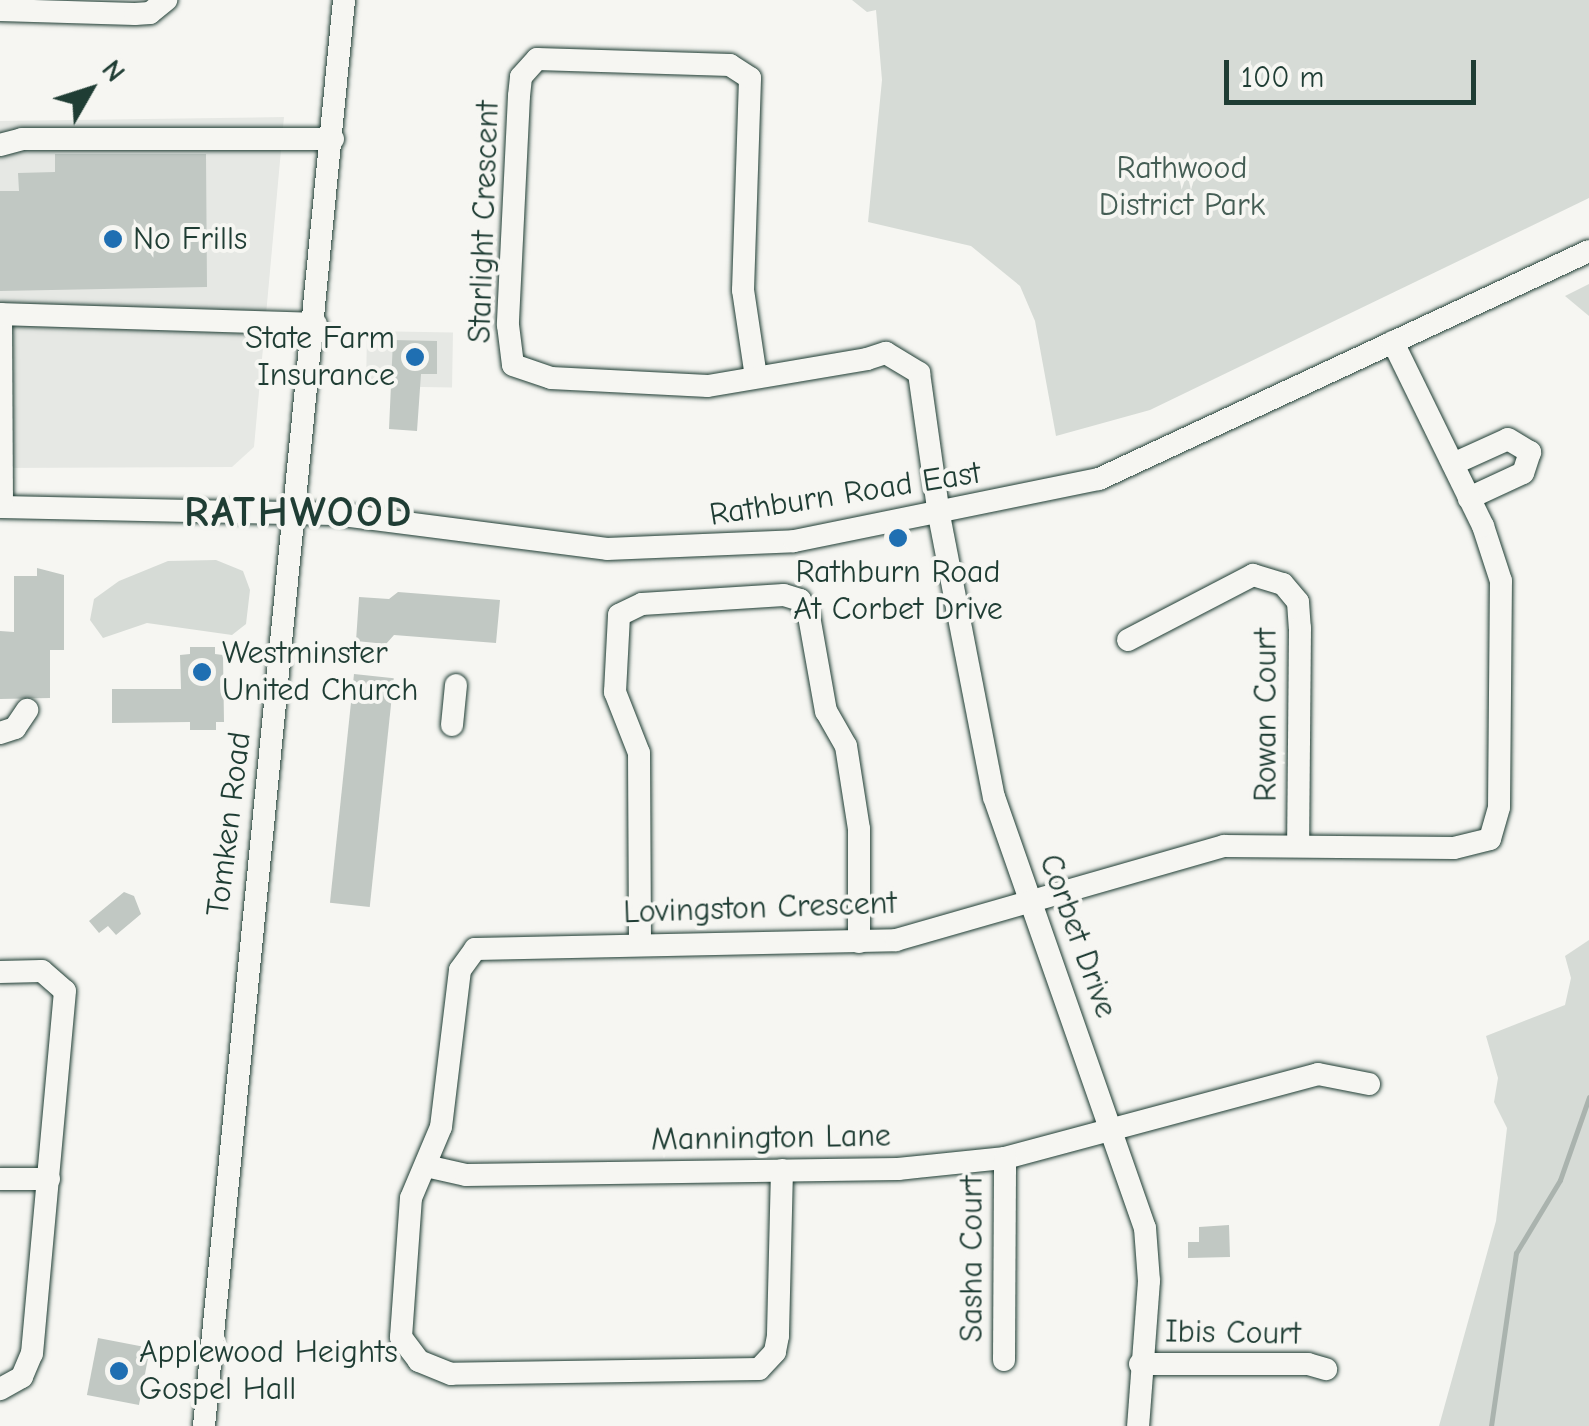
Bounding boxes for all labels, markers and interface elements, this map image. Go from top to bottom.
north arrow [40,40,140,140]
scale bar [1229,40,1482,102]
text: N [95,54,131,88]
text: 100 m [1241,60,1324,95]
street label: Starlight Crescent [461,100,507,344]
park label: Rathwood District Park [1099,150,1265,225]
place label: No Frills [133,220,247,258]
marker: No Frills [102,228,124,250]
place label: State Farm Insurance [245,320,395,395]
marker: State Farm Insurance [404,346,426,368]
street label: Rathburn Road East [707,454,983,534]
district label: RATHWOOD [184,488,414,538]
marker: Rathburn Road At Corbet Drive [887,527,909,549]
place label: Rathburn Road At Corbet Drive [793,554,1003,629]
street label: Rowan Court [1247,628,1285,802]
place label: Westminster United Church [222,635,418,710]
marker: Westminster United Church [191,661,213,683]
street label: Tomken Road [199,730,259,918]
street label: Corbet Drive [1031,849,1125,1023]
street label: Lovingston Crescent [623,884,897,932]
street label: Mannington Lane [651,1117,891,1159]
street label: Sasha Court [953,1176,991,1342]
street label: Ibis Court [1165,1313,1301,1353]
place label: Applewood Heights Gospel Hall [139,1334,398,1409]
marker: Applewood Heights Gospel Hall [108,1360,130,1382]

